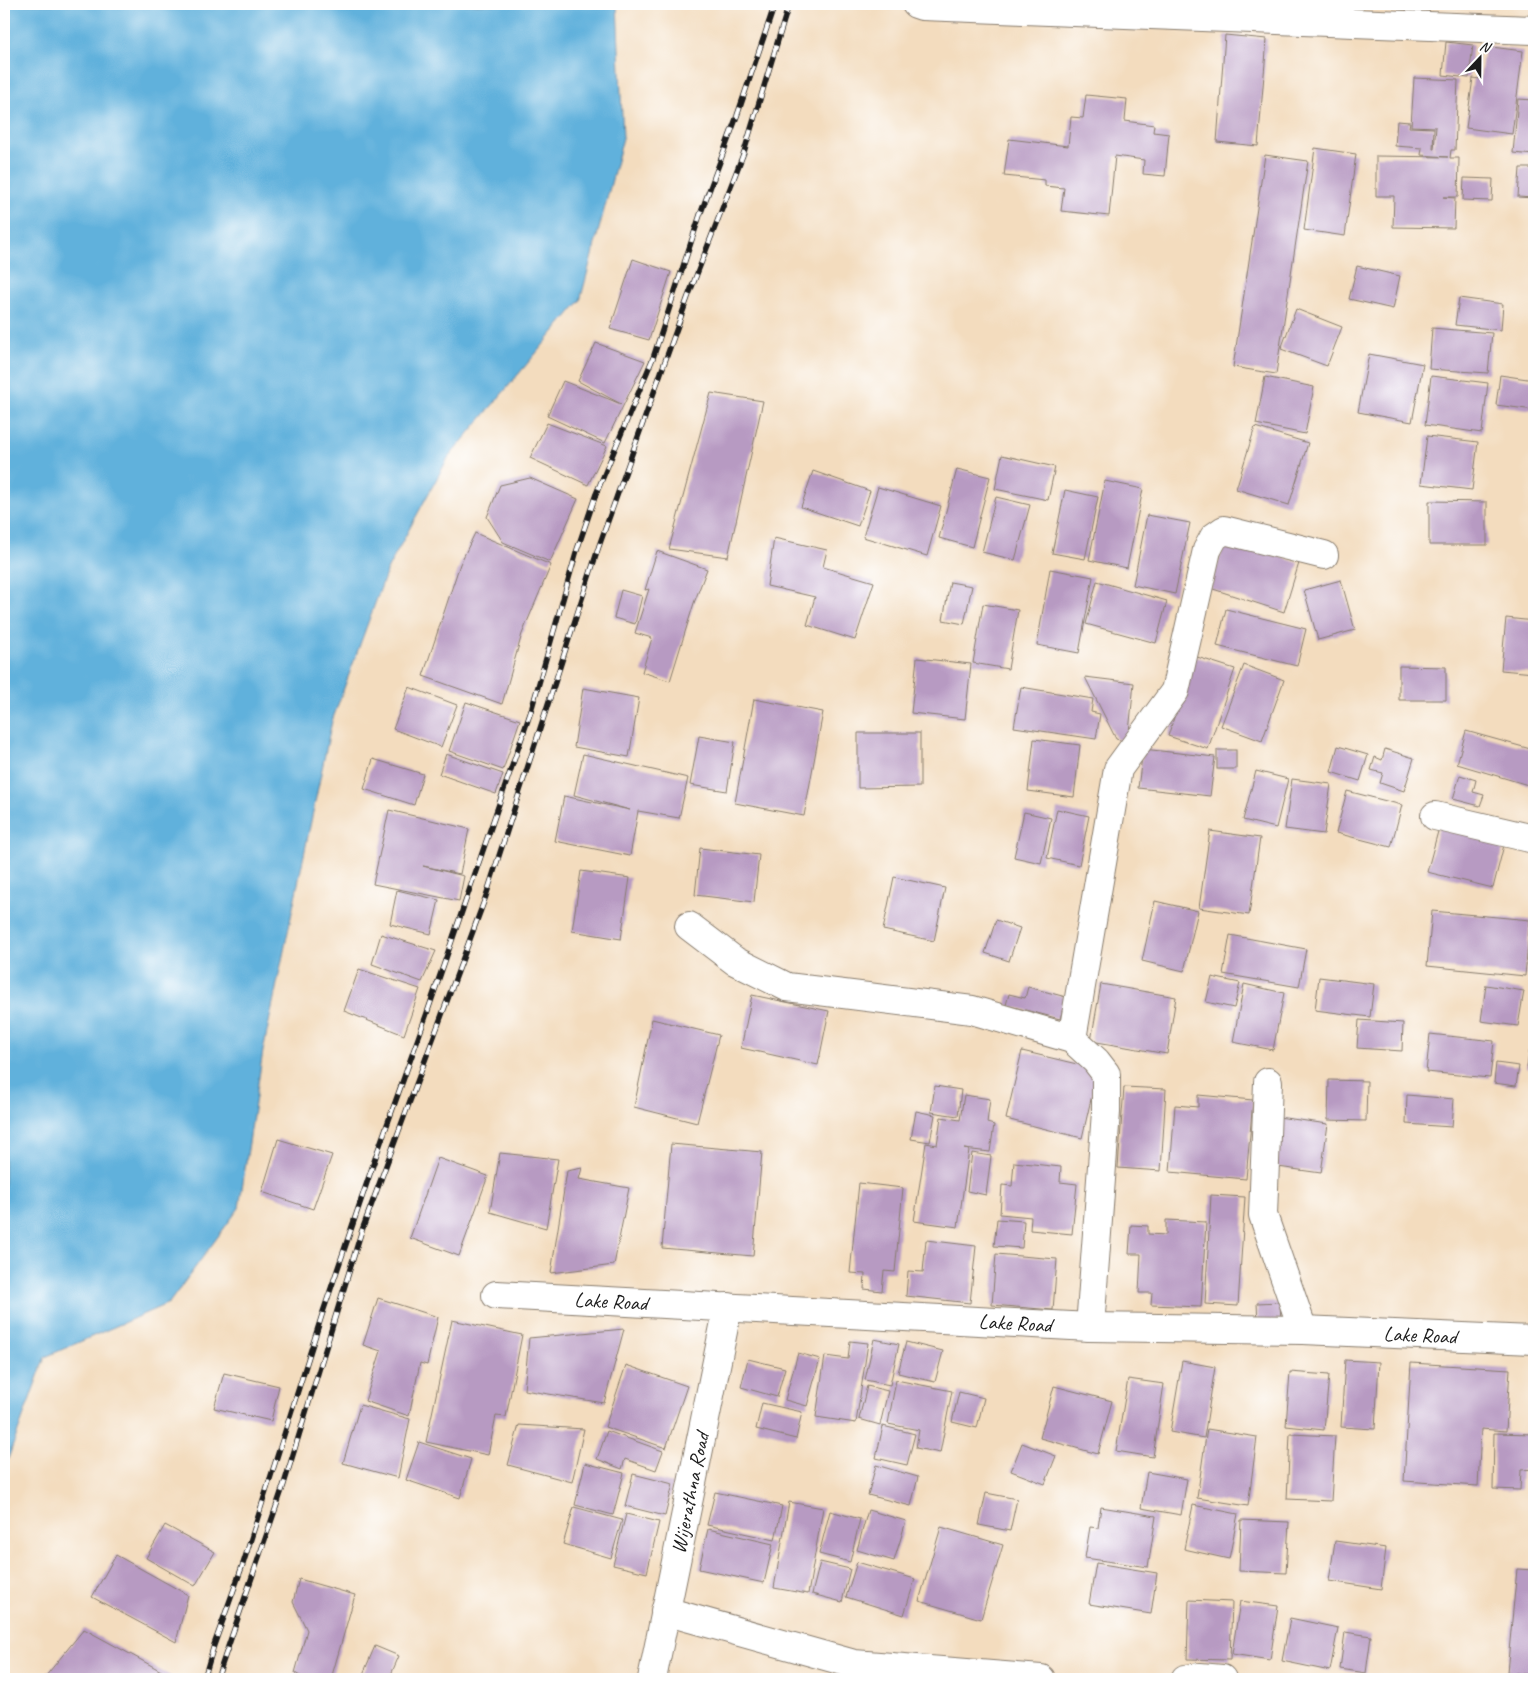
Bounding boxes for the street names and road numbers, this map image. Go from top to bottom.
street label: Lake Road [574,1286,652,1316]
street label: Lake Road [978,1308,1056,1338]
street label: Lake Road [1383,1320,1461,1350]
street label: Wijerathna Road [665,1427,716,1556]

